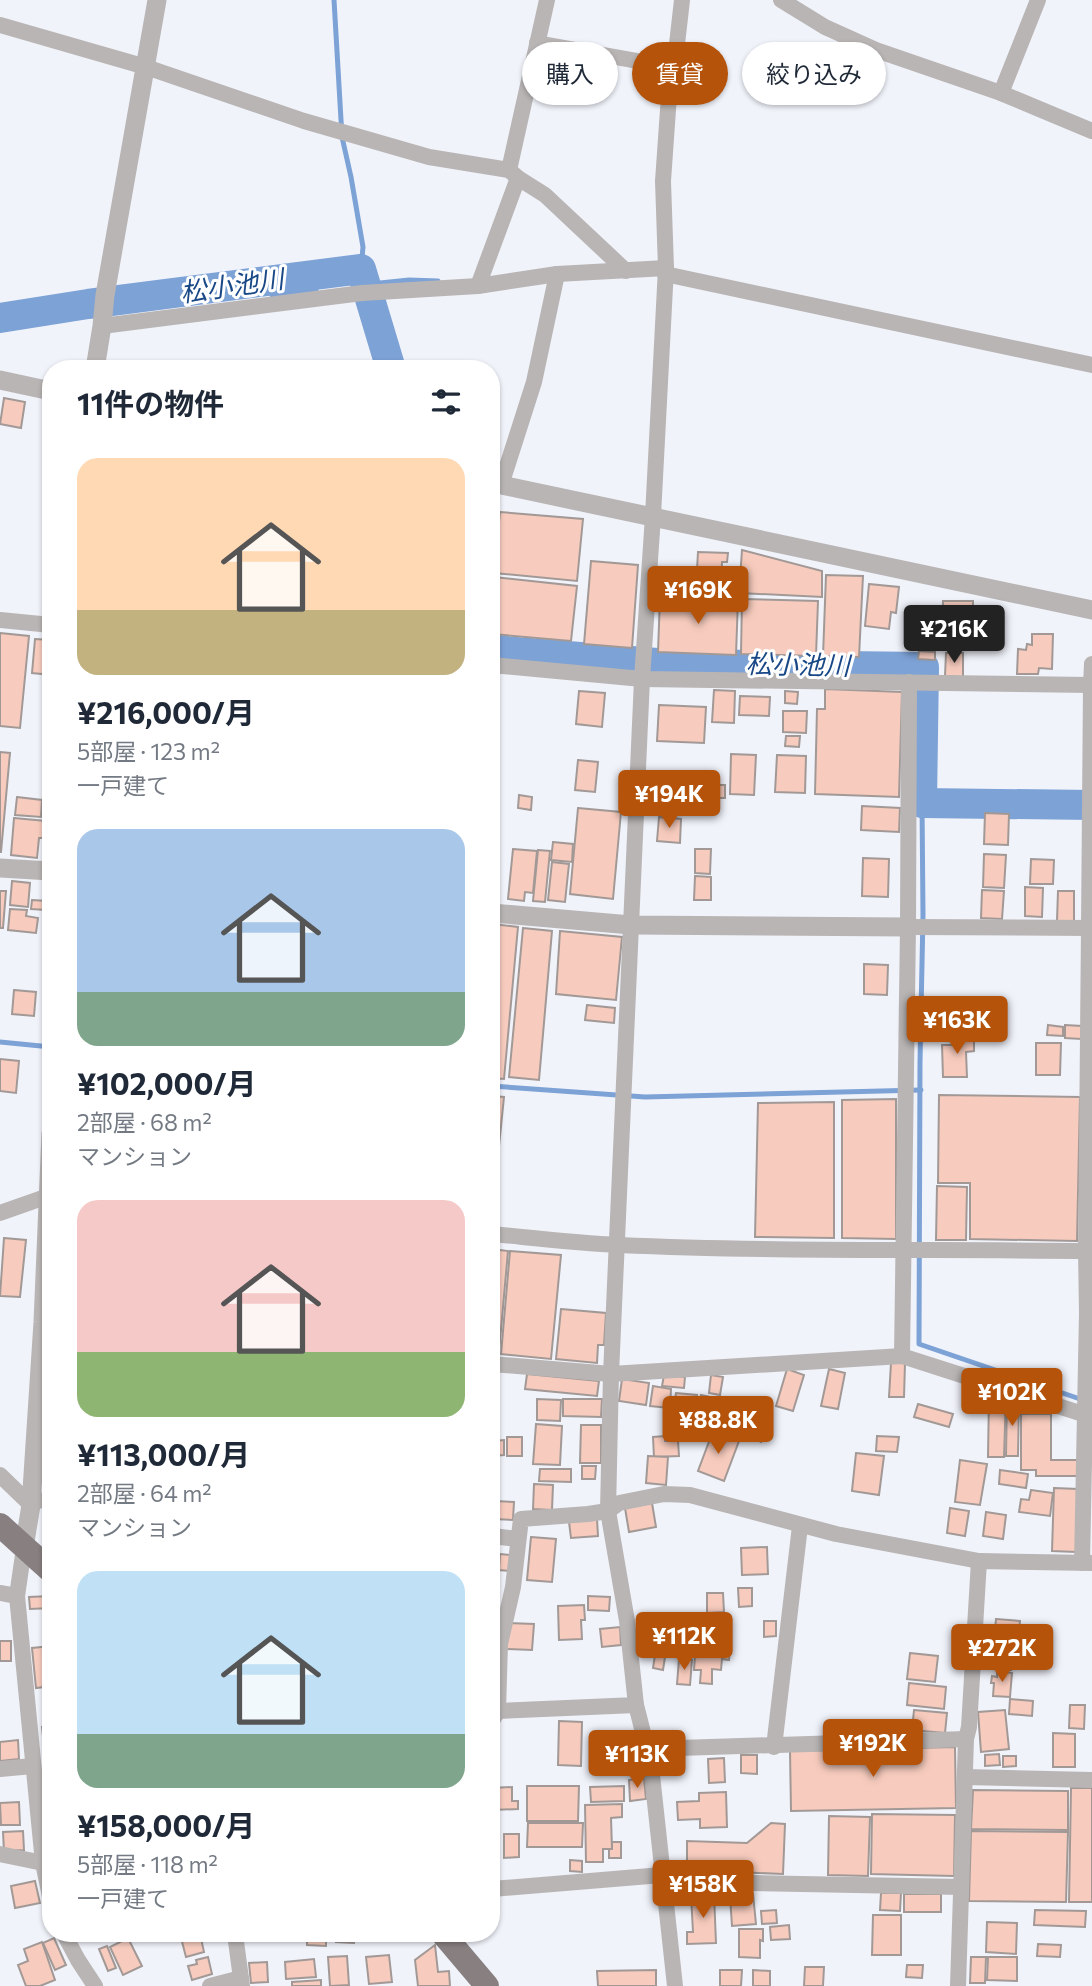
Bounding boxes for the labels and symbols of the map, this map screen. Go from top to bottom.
water label: 松小池川 [178,262,288,307]
pin: ¥169K [649,566,747,626]
pin: ¥216K [905,606,1003,665]
water label: 松小池川 [746,647,853,680]
pin: ¥194K [620,770,718,830]
pin: ¥163K [908,996,1006,1056]
pin: ¥102K [963,1368,1061,1428]
pin: ¥88.8K [661,1396,775,1456]
pin: ¥112K [635,1612,733,1672]
pin: ¥272K [953,1624,1051,1684]
pin: ¥192K [824,1720,922,1779]
pin: ¥113K [588,1730,686,1790]
pin: ¥158K [654,1860,752,1920]

